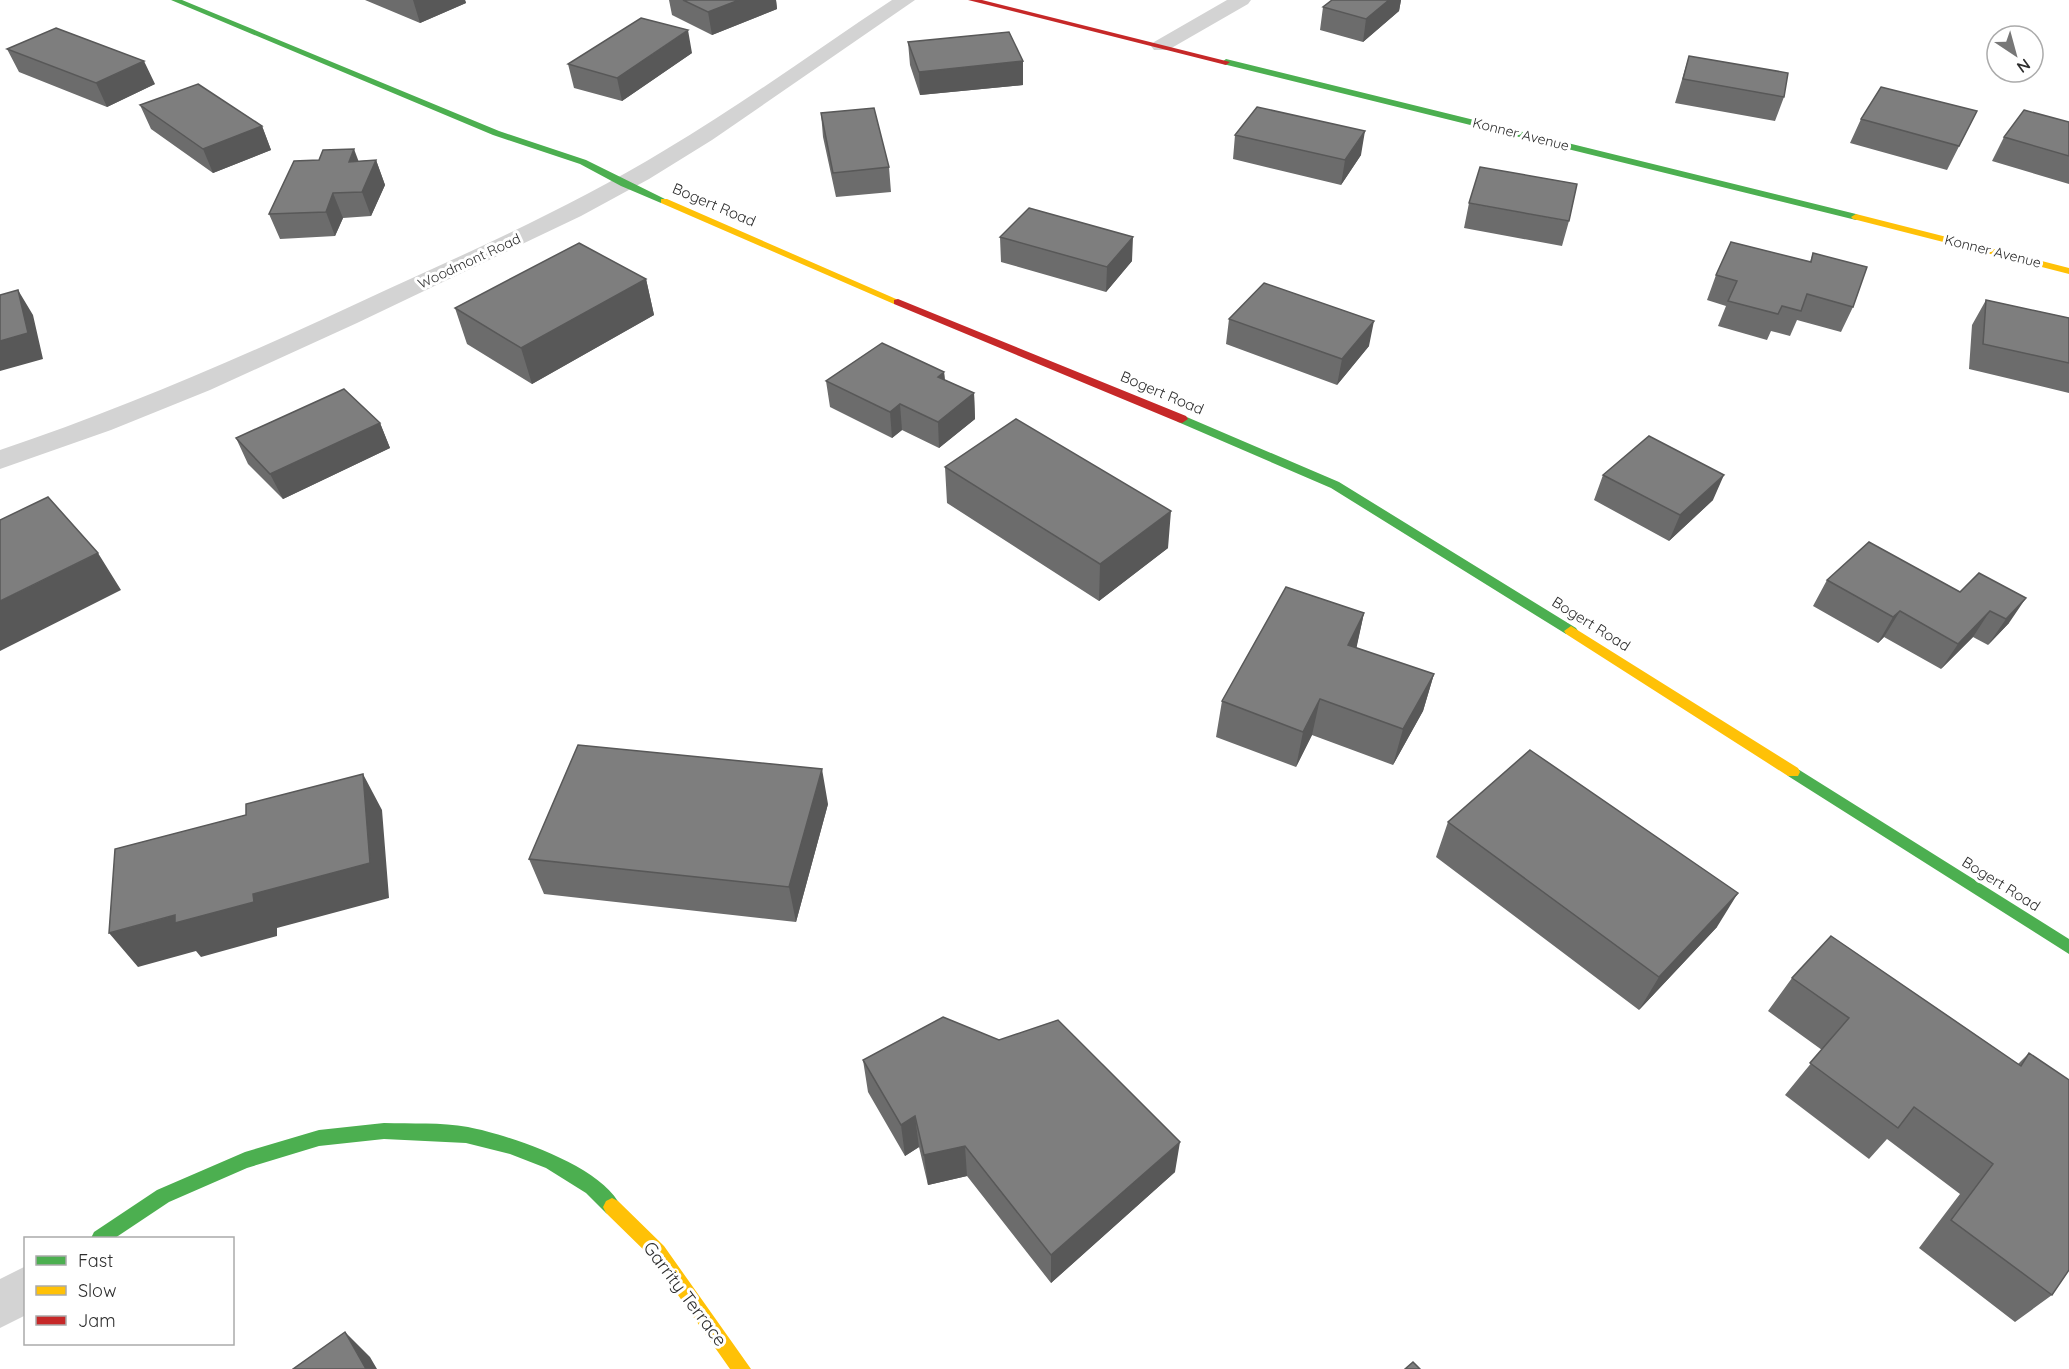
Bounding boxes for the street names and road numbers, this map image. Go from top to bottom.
street label: Konner Avenue [1471,113,1571,155]
street label: Bogert Road [670,179,759,231]
street label: Woodmont Road [415,229,523,293]
street label: Konner Avenue [1943,230,2043,272]
street label: Bogert Road [1118,367,1207,419]
street label: Bogert Road [1549,592,1634,655]
street label: Bogert Road [1959,852,2044,915]
street label: Garrity Terrace [638,1237,732,1351]

